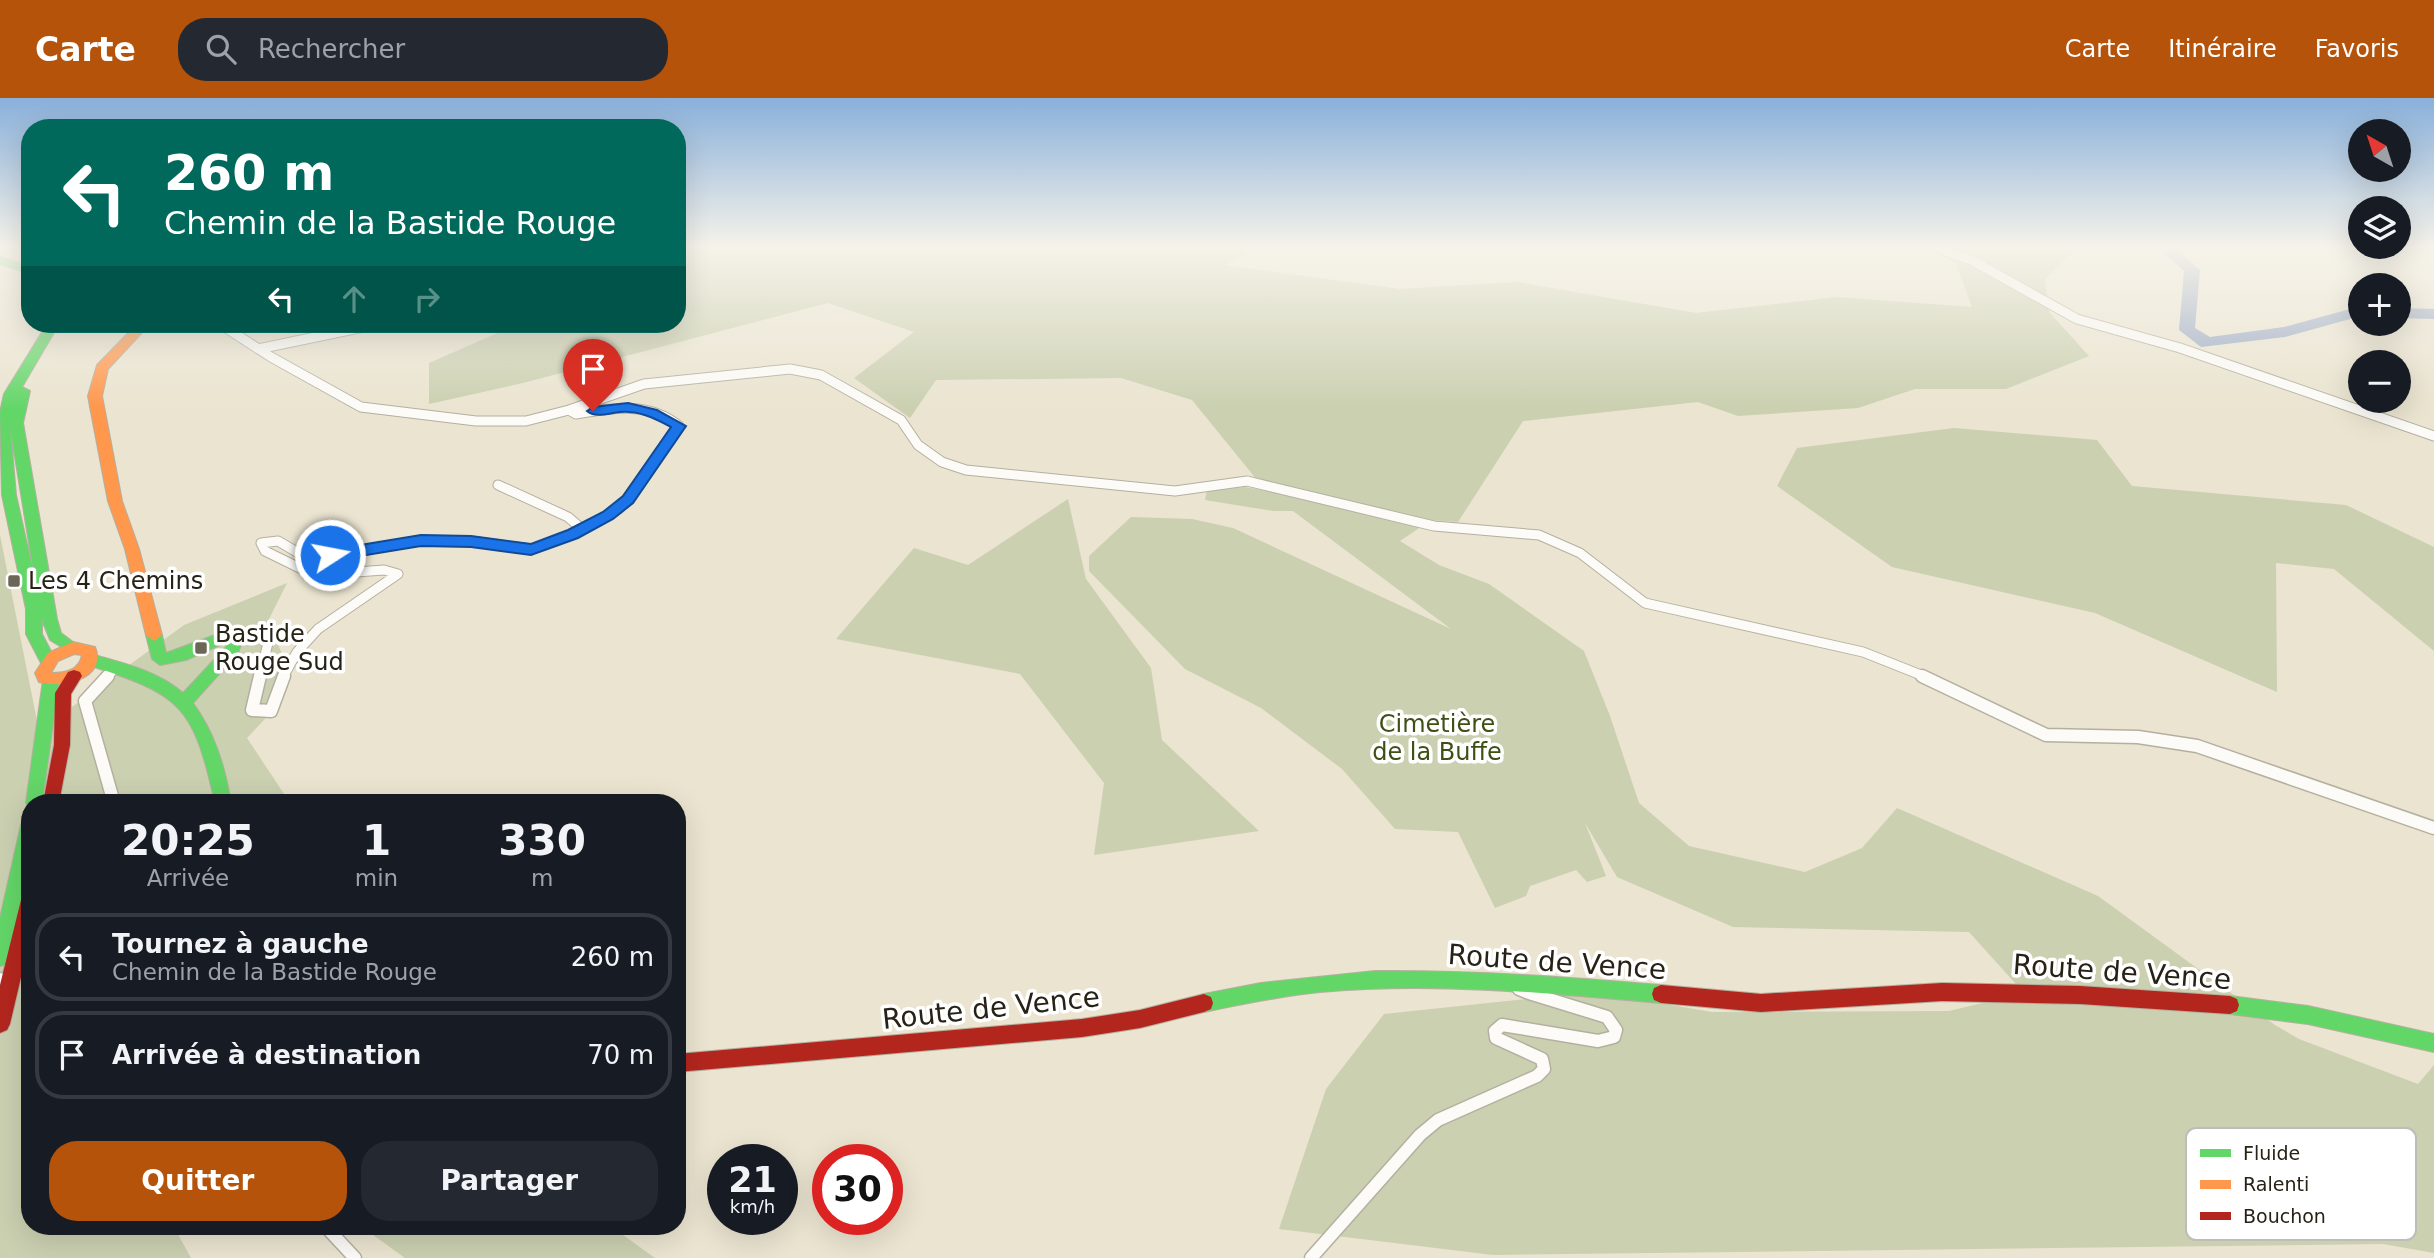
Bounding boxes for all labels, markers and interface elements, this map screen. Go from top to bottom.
search box [178,18,668,81]
text: Carte [35,30,136,69]
icon: search [202,30,240,68]
text: Rechercher [258,34,405,64]
text: Carte [2065,35,2130,63]
text: Itinéraire [2168,35,2277,63]
text: Favoris [2315,35,2399,63]
north arrow [2348,119,2412,182]
map controls [2348,119,2411,413]
text: 260 m [164,145,334,202]
icon: left [49,147,140,238]
button: layers [2348,196,2411,259]
text: Chemin de la Bastide Rouge [164,204,616,242]
button: + [2348,273,2411,336]
icon: left [262,280,300,318]
icon: ahead [335,280,373,318]
icon: right [408,280,446,318]
pin [563,339,623,411]
icon: arrive [574,350,612,388]
button: − [2348,350,2411,413]
position arrow [293,518,367,592]
place label: Les 4 Chemins [28,567,203,595]
marker: Les 4 Chemins [6,573,22,589]
place label: Bastide Rouge Sud [215,620,344,676]
marker: Bastide Rouge Sud [193,640,209,656]
park label: Cimetière de la Buffe [1372,710,1502,766]
text: 20:25 [121,816,255,865]
text: 1 [362,816,391,865]
text: 330 [498,816,586,865]
text: Arrivée [147,865,229,891]
text: min [355,865,398,891]
text: m [531,865,553,891]
text: Tournez à gauche [112,929,369,959]
icon: left [53,938,91,976]
street label: Route de Vence [1447,938,1667,986]
text: 260 m [571,942,654,972]
street label: Route de Vence [2012,948,2232,996]
text: Chemin de la Bastide Rouge [112,959,437,985]
street label: Route de Vence [881,980,1101,1036]
icon: arrive [53,1036,91,1074]
text: Arrivée à destination [112,1040,421,1070]
text: 70 m [587,1040,654,1070]
legend [2186,1128,2416,1240]
button: Quitter [49,1141,347,1221]
button: Partager [361,1141,658,1221]
text: Fluide [2243,1142,2300,1164]
speed limit sign: 30 [812,1144,903,1235]
text: 21 [728,1160,777,1200]
text: Ralenti [2243,1173,2309,1195]
text: km/h [730,1196,775,1217]
text: Bouchon [2243,1205,2326,1227]

